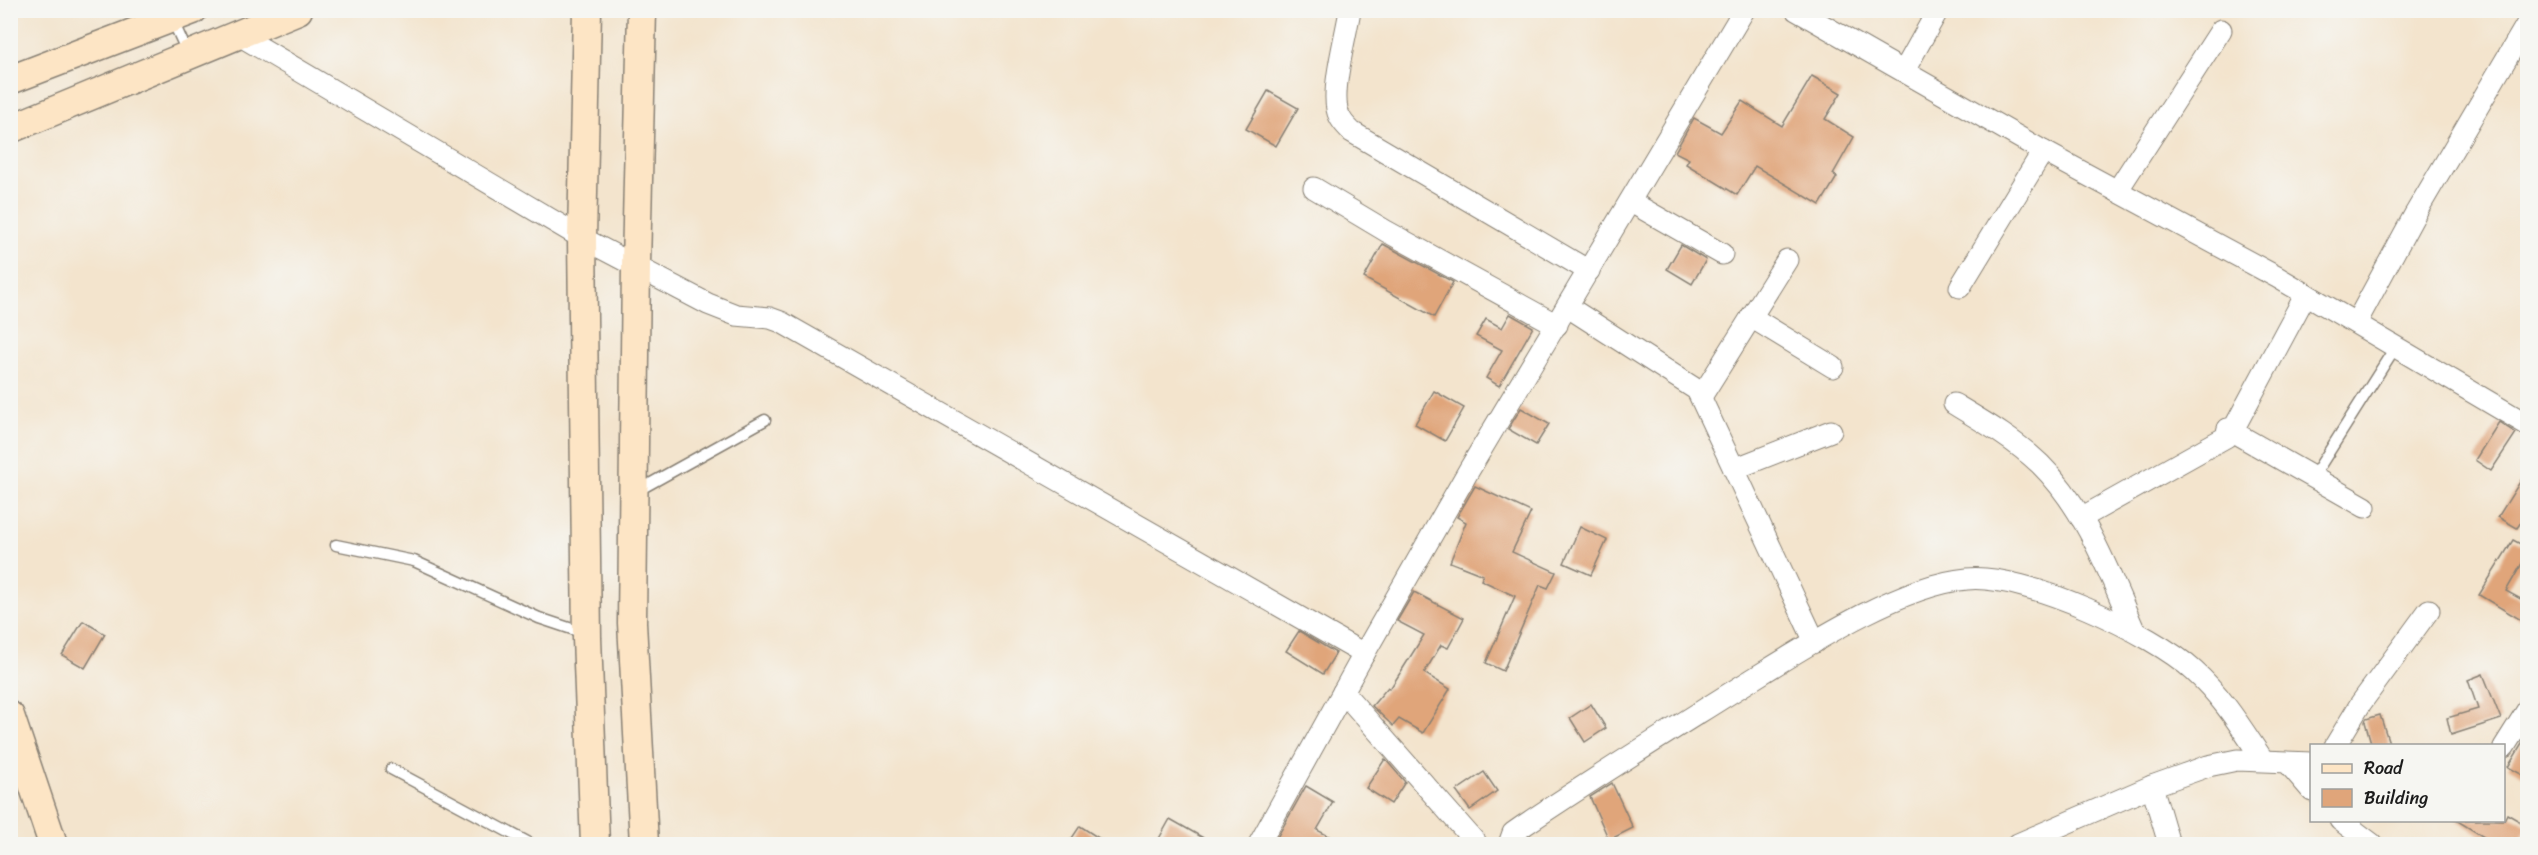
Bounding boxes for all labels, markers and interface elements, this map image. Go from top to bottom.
legend [2310,744,2505,822]
text: Road [2364,752,2404,784]
text: Building [2364,782,2428,814]

